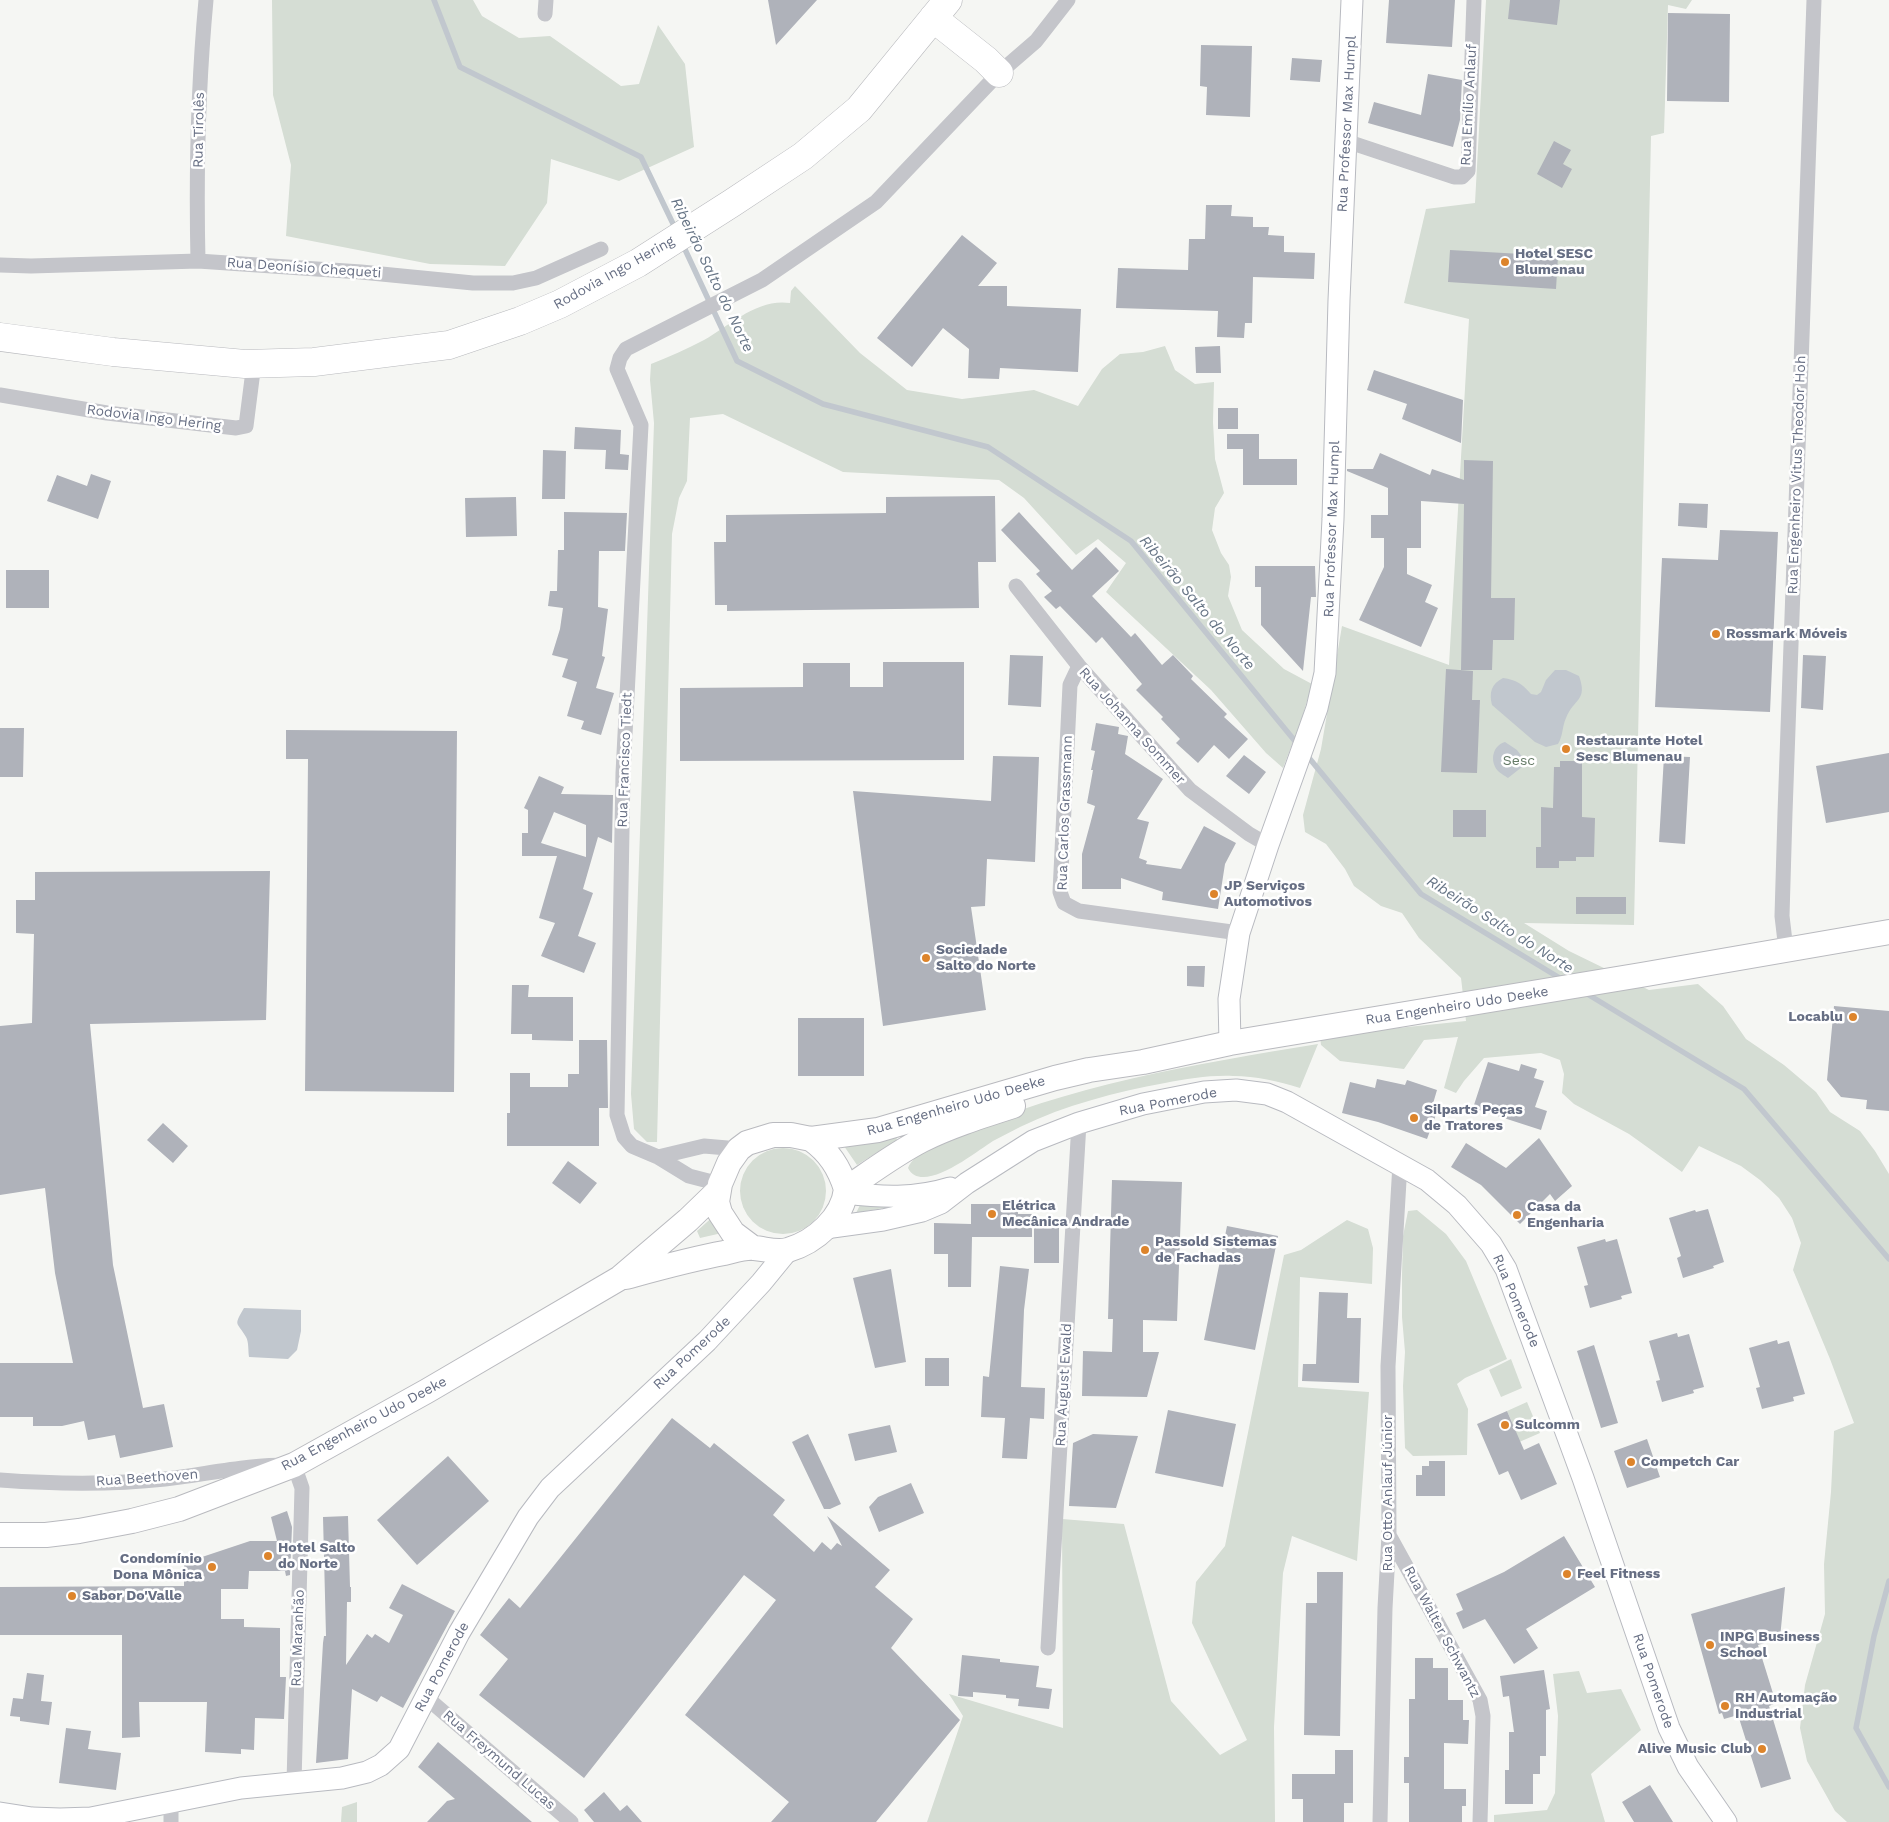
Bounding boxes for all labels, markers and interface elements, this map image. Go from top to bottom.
street label: Rua Professor Max Humpl [1334,35,1360,213]
street label: Rua Emílio Anlauf [1457,44,1481,166]
street label: Rua Tirolês [190,92,208,168]
water label: Ribeirão Salto do Norte [667,195,757,355]
street label: Rodovia Ingo Hering [551,233,677,313]
place label: Hotel SESC Blumenau [1515,246,1593,278]
street label: Rua Deonísio Chequeti [226,254,382,282]
marker: Hotel SESC Blumenau [1499,256,1511,268]
street label: Rua Engenheiro Vitus Theodor Hoh [1784,355,1810,595]
street label: Rodovia Ingo Hering [86,401,222,435]
street label: Rua Professor Max Humpl [1321,440,1343,618]
water label: Ribeirão Salto do Norte [1136,532,1258,674]
place label: Rossmark Móveis [1726,626,1847,642]
marker: Rossmark Móveis [1710,628,1722,640]
street label: Rua Johanna Sommer [1075,664,1189,788]
street label: Rua Francisco Tiedt [614,692,636,828]
place label: Restaurante Hotel Sesc Blumenau [1576,733,1703,766]
street label: Rua Carlos Grassmann [1054,735,1076,891]
marker: Restaurante Hotel Sesc Blumenau [1560,743,1572,755]
park label: Sesc [1503,753,1535,769]
water label: Ribeirão Salto do Norte [1423,872,1577,978]
place label: JP Serviços Automotivos [1224,878,1312,910]
marker: JP Serviços Automotivos [1208,888,1220,900]
place label: Sociedade Salto do Norte [936,942,1036,974]
marker: Sociedade Salto do Norte [920,952,932,964]
street label: Rua Engenheiro Udo Deeke [1364,983,1550,1029]
place label: Locablu [1788,1009,1843,1025]
marker: Locablu [1847,1011,1859,1023]
street label: Rua Engenheiro Udo Deeke [865,1072,1047,1140]
street label: Rua Pomerode [1118,1084,1218,1120]
place label: Silparts Peças de Tratores [1424,1102,1523,1134]
marker: Silparts Peças de Tratores [1408,1112,1420,1124]
place label: Elétrica Mecânica Andrade [1002,1198,1129,1230]
place label: Casa da Engenharia [1527,1199,1604,1232]
marker: Elétrica Mecânica Andrade [986,1208,998,1220]
marker: Casa da Engenharia [1511,1209,1523,1221]
place label: Passold Sistemas de Fachadas [1155,1234,1277,1266]
marker: Passold Sistemas de Fachadas [1139,1244,1151,1256]
street label: Rua Pomerode [1489,1252,1543,1350]
street label: Rua Pomerode [650,1313,734,1393]
street label: Rua August Ewald [1052,1323,1076,1447]
street label: Rua Engenheiro Udo Deeke [278,1373,450,1475]
street label: Rua Otto Anlauf Júnior [1380,1415,1396,1571]
place label: Sulcomm [1515,1417,1580,1433]
marker: Sulcomm [1499,1419,1511,1431]
place label: Competch Car [1641,1454,1739,1470]
marker: Competch Car [1625,1456,1637,1468]
street label: Rua Beethoven [95,1466,199,1490]
place label: Hotel Salto do Norte [278,1540,355,1572]
marker: Hotel Salto do Norte [262,1550,274,1562]
place label: Condomínio Dona Mônica [113,1551,202,1584]
marker: Condomínio Dona Mônica [206,1561,218,1573]
street label: Rua Walter Schwantz [1400,1563,1484,1701]
place label: Feel Fitness [1577,1566,1660,1582]
marker: Feel Fitness [1561,1568,1573,1580]
place label: Sabor Do'Valle [82,1588,182,1604]
street label: Rua Maranhão [288,1589,308,1687]
marker: Sabor Do'Valle [66,1590,78,1602]
street label: Rua Pomerode [411,1619,473,1715]
place label: INPG Business School [1720,1629,1820,1661]
street label: Rua Pomerode [1629,1631,1677,1731]
marker: INPG Business School [1704,1639,1716,1651]
place label: RH Automação Industrial [1735,1690,1837,1722]
marker: RH Automação Industrial [1719,1700,1731,1712]
street label: Rua Freymund Lucas [439,1707,559,1813]
place label: Alive Music Club [1638,1741,1752,1757]
marker: Alive Music Club [1756,1743,1768,1755]

